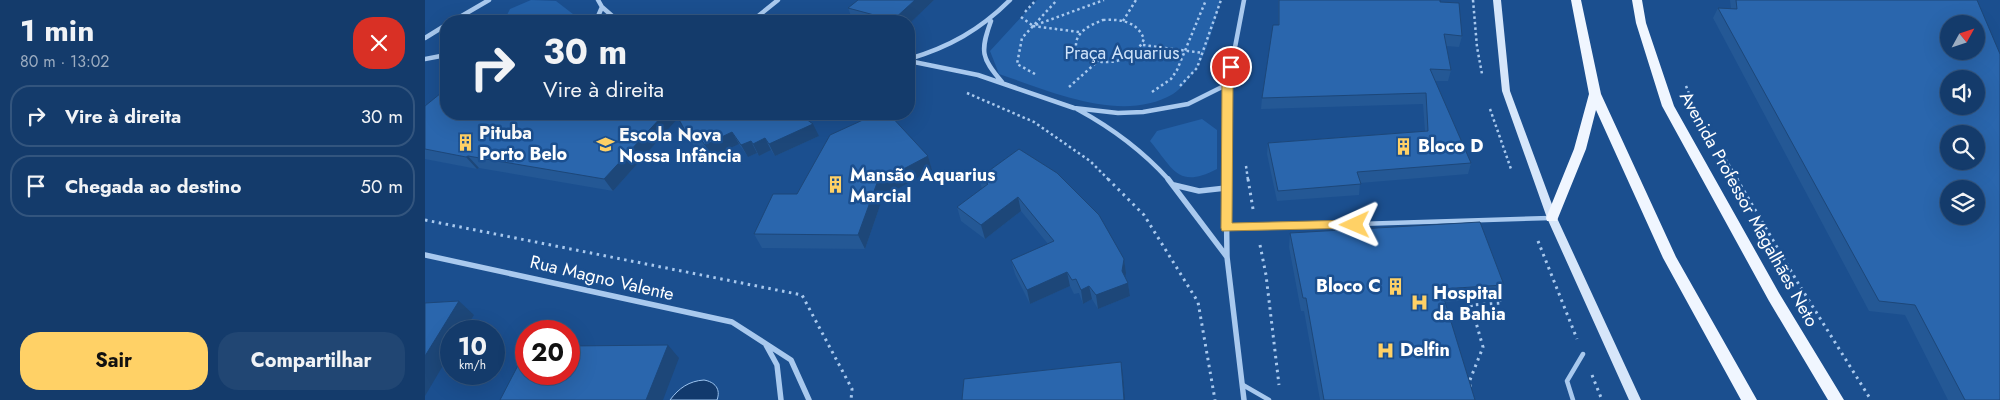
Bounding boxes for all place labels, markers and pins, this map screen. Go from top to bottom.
pin [1210,46,1252,88]
place label: Pituba Porto Belo [479,120,568,167]
place label: Escola Nova Nossa Infância [619,122,741,169]
building icon: Pituba Porto Belo [455,133,475,153]
place label: Bloco D [1418,133,1484,159]
school or university icon: Escola Nova Nossa Infância [595,135,615,155]
building icon: Bloco D [1394,136,1414,156]
place label: Mansão Aquarius Marcial [850,162,995,209]
building icon: Mansão Aquarius Marcial [826,175,846,195]
place label: Bloco C [1316,273,1381,299]
building icon: Bloco C [1385,276,1405,296]
place label: Hospital da Bahia [1433,280,1506,327]
hospital icon: Hospital da Bahia [1409,293,1429,313]
place label: Delfin [1400,337,1450,363]
hospital icon: Delfin [1376,340,1396,360]

